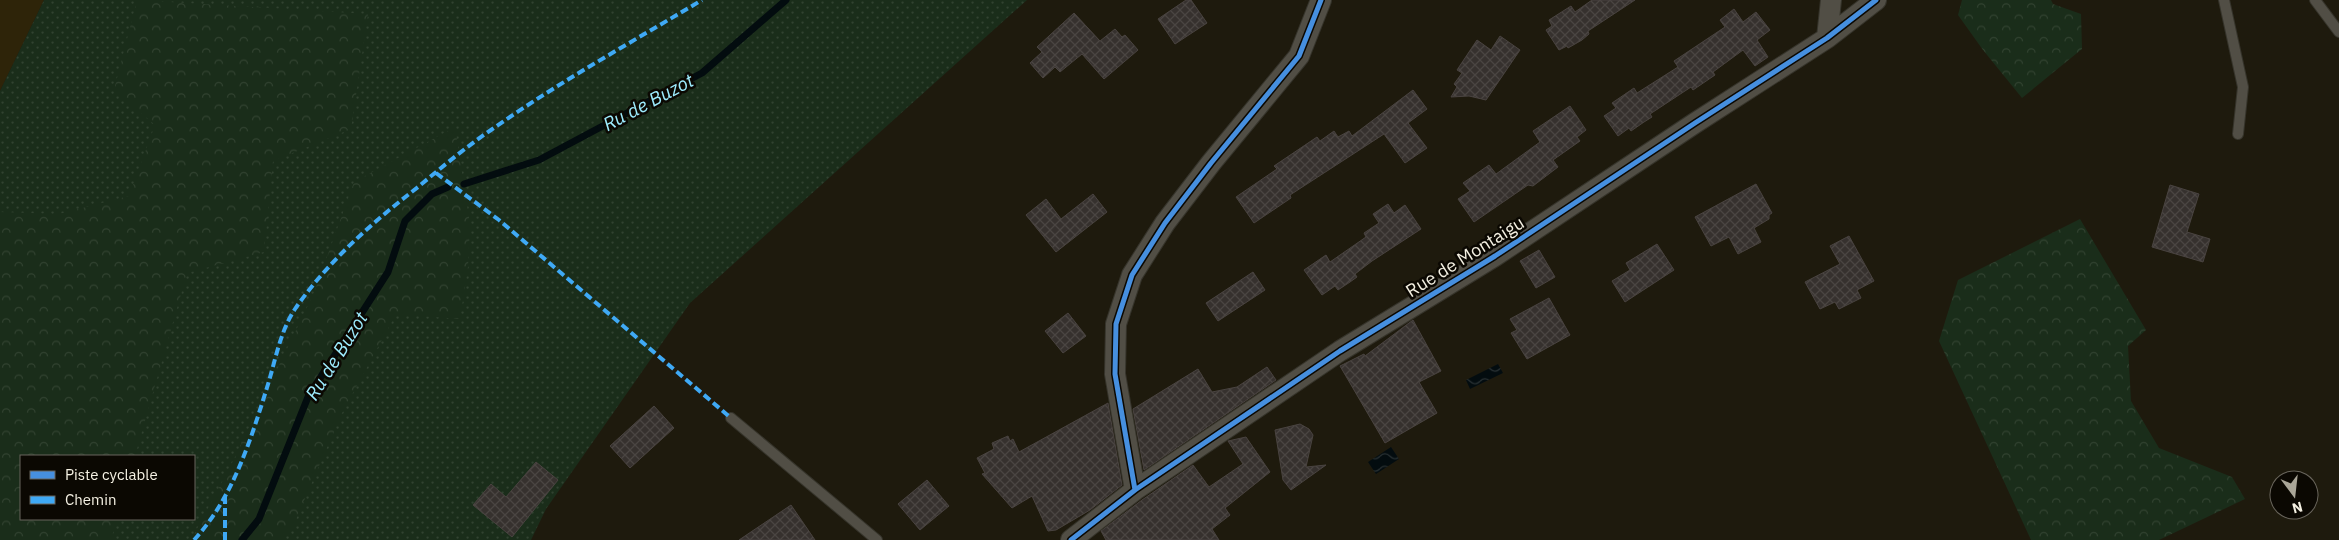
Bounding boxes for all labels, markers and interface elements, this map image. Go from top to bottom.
water label: Ru de Buzot [599,68,698,136]
street label: Rue de Montaigu [1401,211,1528,302]
water label: Ru de Buzot [300,307,373,404]
legend [20,455,195,520]
text: Piste cyclable [65,465,158,484]
north arrow [2269,470,2319,520]
text: Chemin [65,490,116,509]
text: N [2290,498,2305,518]

